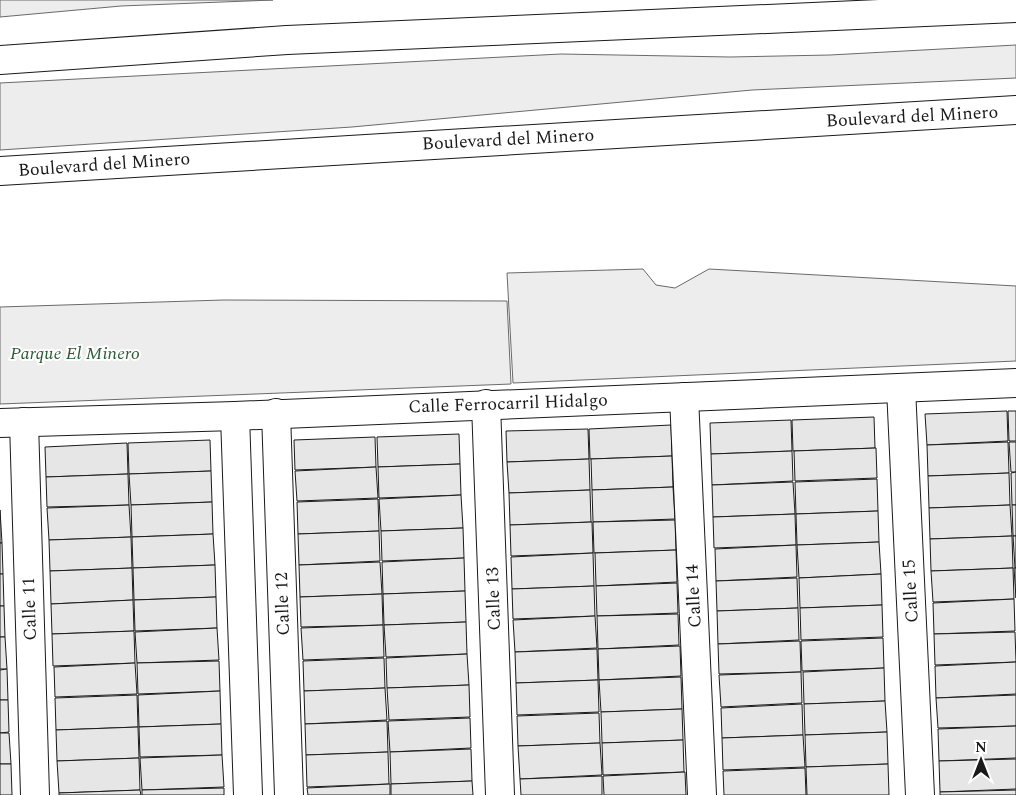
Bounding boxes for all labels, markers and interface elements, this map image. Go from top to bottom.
street label: Boulevard del Minero [825,99,999,134]
street label: Boulevard del Minero [421,122,595,157]
street label: Boulevard del Minero [17,145,191,184]
park label: Parque El Minero [10,340,140,367]
street label: Calle Ferrocarril Hidalgo [408,387,608,420]
street label: Calle 15 [895,559,926,623]
street label: Calle 14 [678,564,709,628]
street label: Calle 13 [479,567,508,631]
street label: Calle 12 [268,572,297,636]
street label: Calle 11 [15,577,44,641]
north arrow [956,735,1006,785]
text: N [975,737,987,758]

